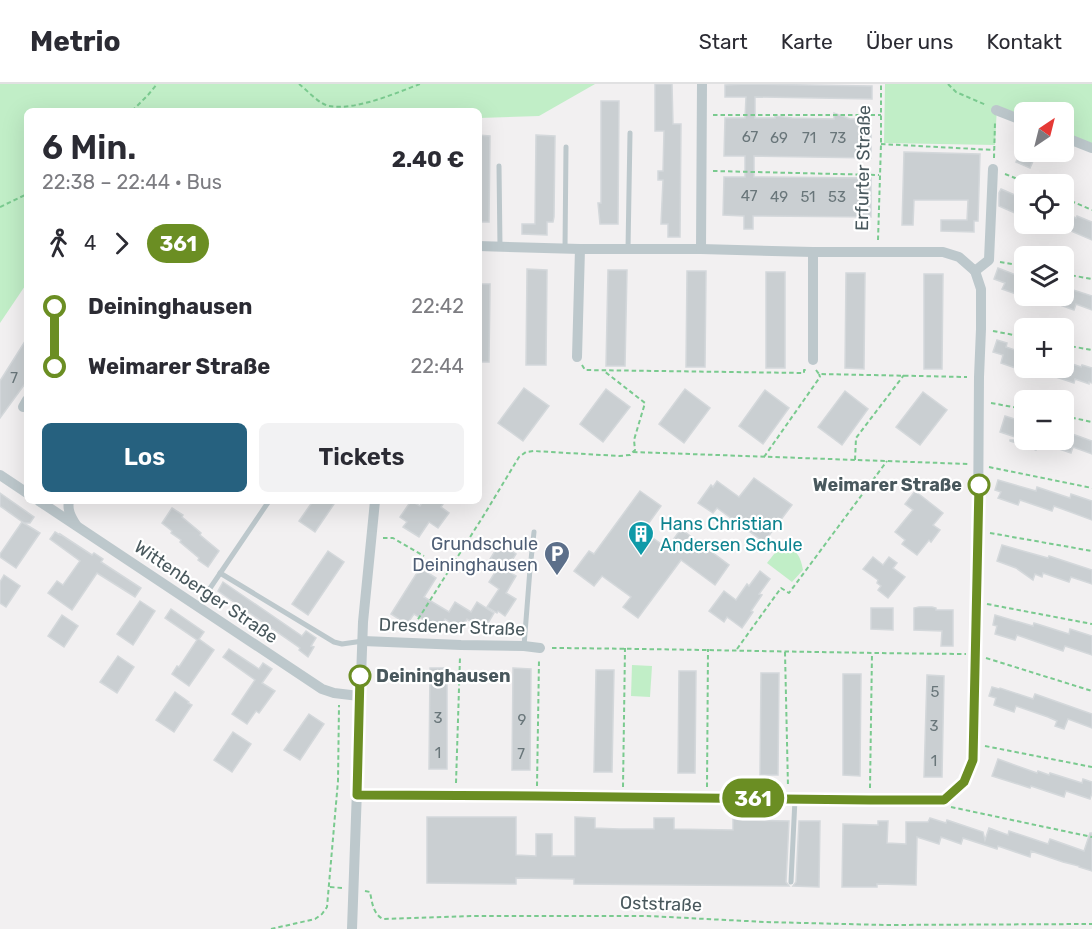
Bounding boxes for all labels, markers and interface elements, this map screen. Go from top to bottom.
text: Metrio [30,25,121,58]
text: Start [699,29,748,54]
text: Karte [781,29,833,54]
text: Über uns [866,29,954,54]
text: Kontakt [987,29,1062,54]
north arrow [1014,102,1074,162]
map controls [1014,102,1074,450]
street label: Erfurter Straße [851,105,875,231]
text: 6 Min. [42,128,136,167]
house number: 67 [742,128,758,146]
house number: 69 [770,129,788,147]
house number: 71 [802,129,816,147]
house number: 73 [830,129,846,147]
text: 2.40 € [392,146,464,173]
text: 22:38 – 22:44 · Bus [42,170,222,194]
button: locate [1014,174,1074,234]
house number: 47 [741,187,758,205]
house number: 49 [770,188,788,206]
house number: 51 [800,188,816,206]
house number: 53 [828,188,846,206]
icon: walk [42,227,75,260]
icon: forward [105,227,138,260]
text: 4 [84,231,96,255]
text: 361 [159,231,197,256]
button: layers [1014,246,1074,306]
text: Deininghausen [88,293,252,320]
text: 22:42 [411,294,464,318]
button: + [1014,318,1074,378]
text: Weimarer Straße [88,353,270,380]
text: 22:44 [411,354,464,378]
house number: 7 [10,369,18,387]
button: − [1014,390,1074,450]
button: Los [42,423,247,492]
button: Tickets [259,423,464,492]
place label: Weimarer Straße [813,474,962,496]
marker: Weimarer Straße [968,474,990,496]
place label: Hans Christian Andersen Schule [660,513,803,556]
building icon: Hans Christian Andersen Schule [626,519,656,557]
place label: Grundschule Deininghausen [412,533,538,576]
street label: Wittenberger Straße [130,536,282,648]
parking icon: Grundschule Deininghausen [542,539,572,577]
street label: Dresdener Straße [378,613,526,641]
marker: Deininghausen [349,665,371,687]
place label: Deininghausen [376,665,511,687]
house number: 5 [931,683,940,701]
house number: 3 [433,709,443,727]
house number: 9 [518,711,527,729]
house number: 3 [929,717,939,735]
house number: 1 [435,744,441,762]
house number: 7 [517,745,525,763]
house number: 1 [931,752,937,770]
line badge: 361 [718,778,788,818]
text: 361 [734,786,772,811]
street label: Oststraße [620,892,702,916]

